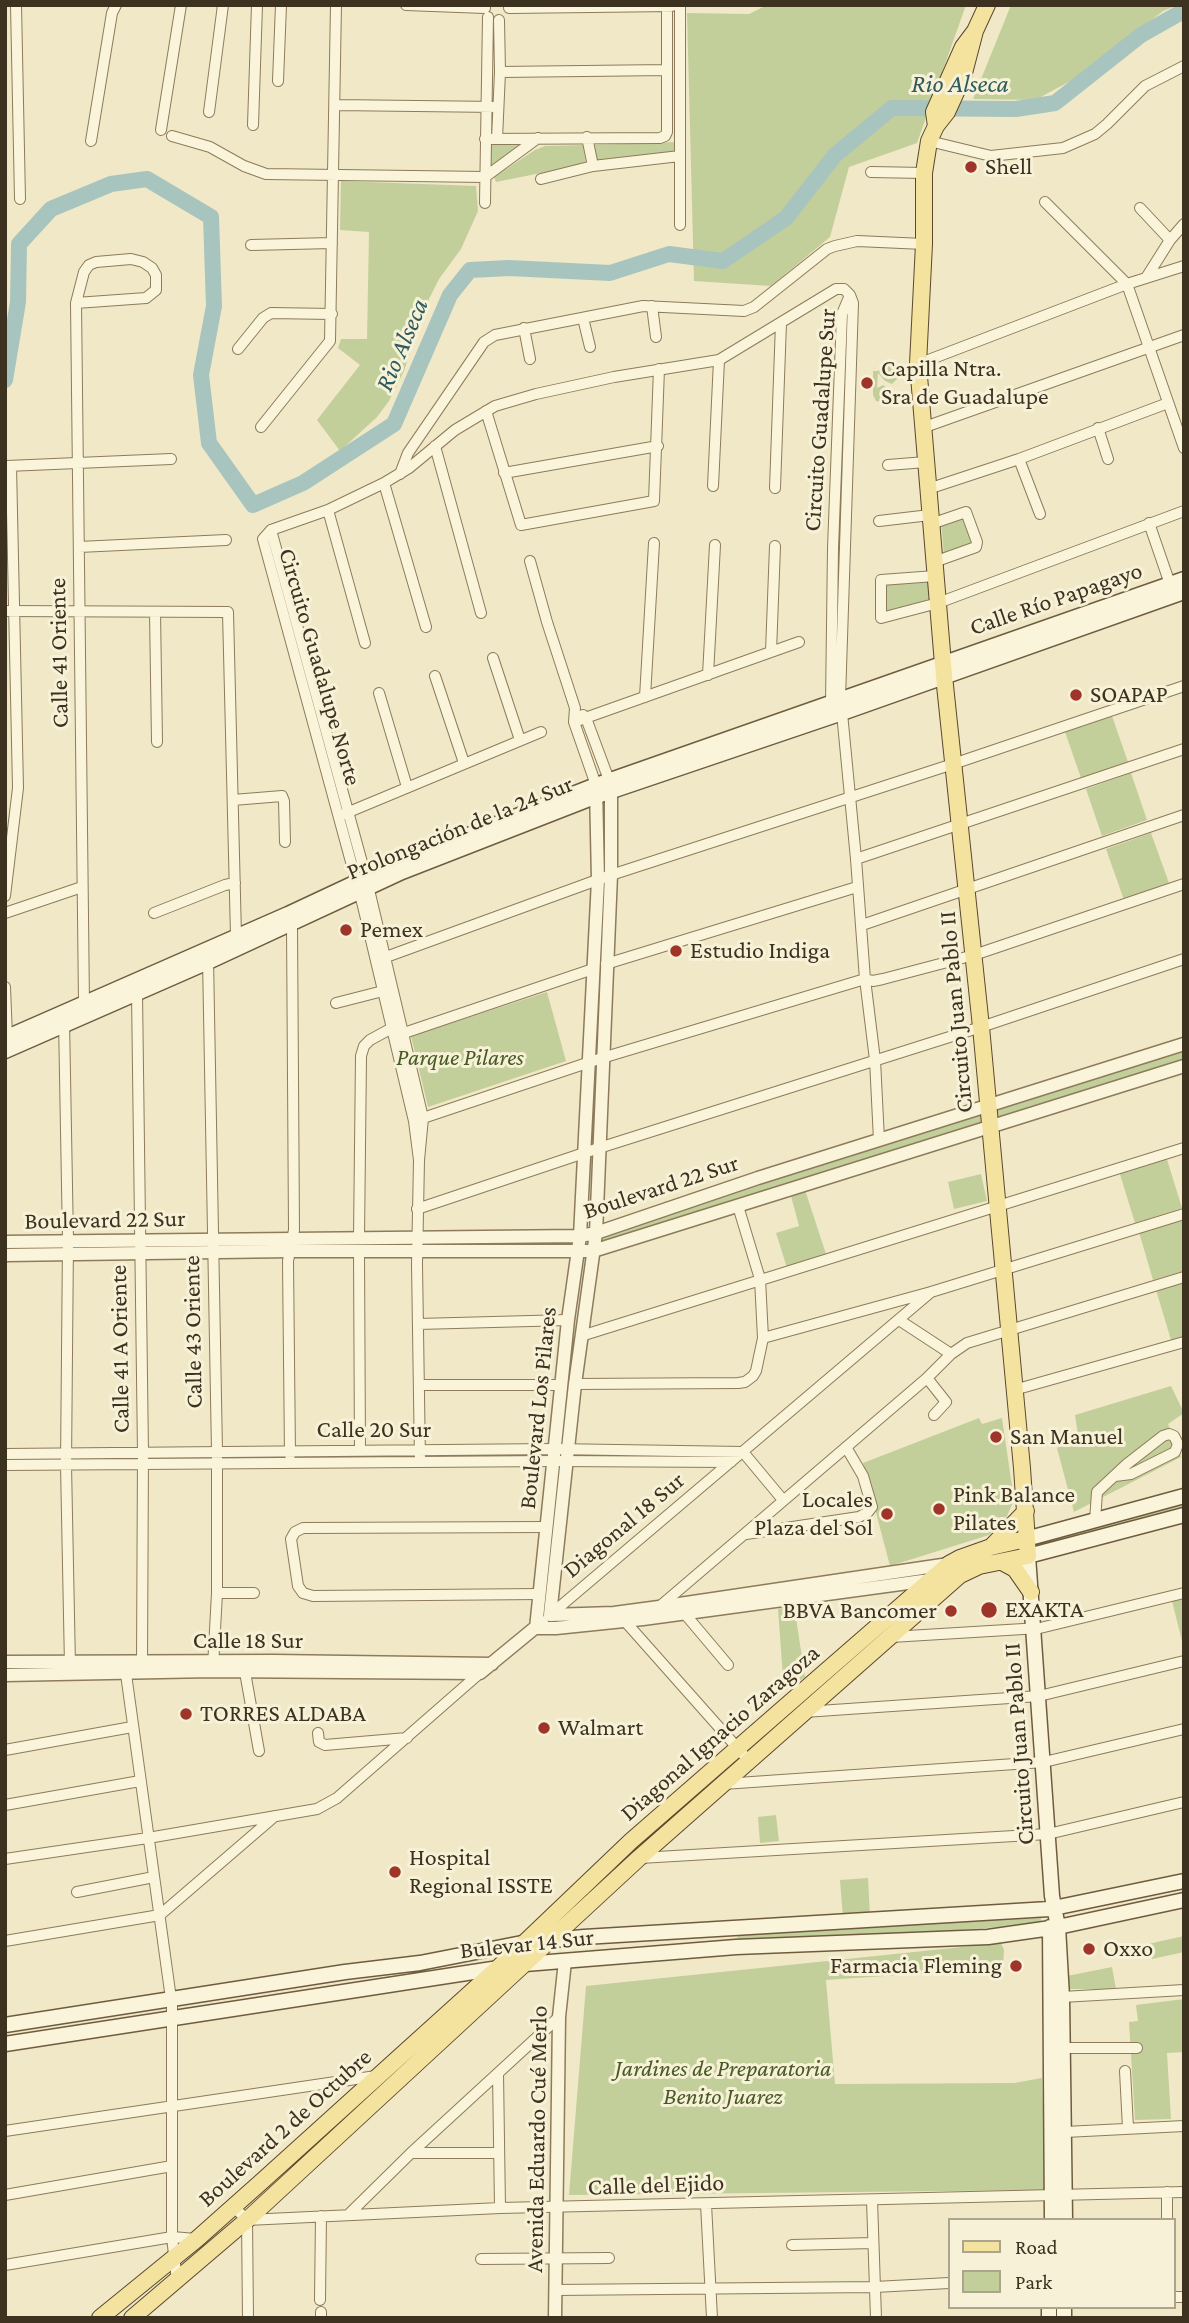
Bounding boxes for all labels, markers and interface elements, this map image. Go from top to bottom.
water label: Rio Alseca [911,68,1009,100]
place label: Shell [985,153,1032,181]
marker: Shell [963,159,979,175]
water label: Rio Alseca [369,294,435,396]
street label: Circuito Guadalupe Sur [798,308,842,532]
place label: Capilla Ntra. Sra de Guadalupe [881,355,1049,411]
marker: Capilla Ntra. Sra de Guadalupe [859,375,875,391]
street label: Circuito Guadalupe Norte [272,545,368,789]
street label: Calle Río Papagayo [966,556,1146,642]
street label: Calle 41 Oriente [43,578,75,728]
place label: SOAPAP [1090,681,1168,709]
marker: SOAPAP [1068,687,1084,703]
street label: Prolongación de la 24 Sur [343,769,577,887]
street label: Circuito Juan Pablo II [933,910,979,1114]
place label: Pemex [360,916,423,944]
marker: Pemex [338,922,354,938]
place label: Estudio Indiga [690,937,830,965]
marker: Estudio Indiga [668,943,684,959]
park label: Parque Pilares [396,1044,524,1072]
street label: Boulevard 22 Sur [580,1148,742,1226]
street label: Boulevard 22 Sur [24,1204,186,1236]
street label: Calle 43 Oriente [177,1255,209,1409]
street label: Calle 41 A Oriente [104,1265,136,1433]
street label: Boulevard Los Pilares [513,1305,563,1511]
street label: Calle 20 Sur [317,1416,431,1444]
place label: San Manuel [1010,1423,1123,1451]
marker: San Manuel [988,1429,1004,1445]
street label: Diagonal 18 Sur [558,1466,690,1584]
place label: Pink Balance Pilates [953,1481,1075,1537]
place label: Locales Plaza del Sol [754,1486,873,1542]
marker: Pink Balance Pilates [931,1501,947,1517]
marker: Locales Plaza del Sol [879,1506,895,1522]
place label: EXAKTA [1005,1596,1084,1624]
place label: BBVA Bancomer [783,1597,937,1625]
marker: EXAKTA [979,1600,999,1620]
marker: BBVA Bancomer [943,1603,959,1619]
street label: Calle 18 Sur [193,1627,303,1655]
street label: Diagonal Ignacio Zaragoza [615,1639,825,1827]
street label: Circuito Juan Pablo II [998,1642,1040,1846]
place label: TORRES ALDABA [200,1700,366,1728]
marker: TORRES ALDABA [178,1706,194,1722]
place label: Walmart [558,1714,643,1742]
marker: Walmart [536,1720,552,1736]
place label: Hospital Regional ISSTE [409,1844,553,1900]
marker: Hospital Regional ISSTE [387,1864,403,1880]
street label: Bulevar 14 Sur [458,1923,596,1965]
place label: Oxxo [1103,1935,1153,1963]
marker: Oxxo [1081,1941,1097,1957]
place label: Farmacia Fleming [830,1952,1002,1980]
marker: Farmacia Fleming [1008,1958,1024,1974]
street label: Avenida Eduardo Cué Merlo [520,2005,554,2273]
street label: Boulevard 2 de Octubre [193,2043,377,2213]
park label: Jardines de Preparatoria Benito Juarez [615,2055,831,2111]
street label: Calle del Ejido [587,2168,725,2202]
legend [948,2218,1175,2309]
text: Road [1015,2235,1058,2259]
text: Park [1015,2270,1052,2294]

